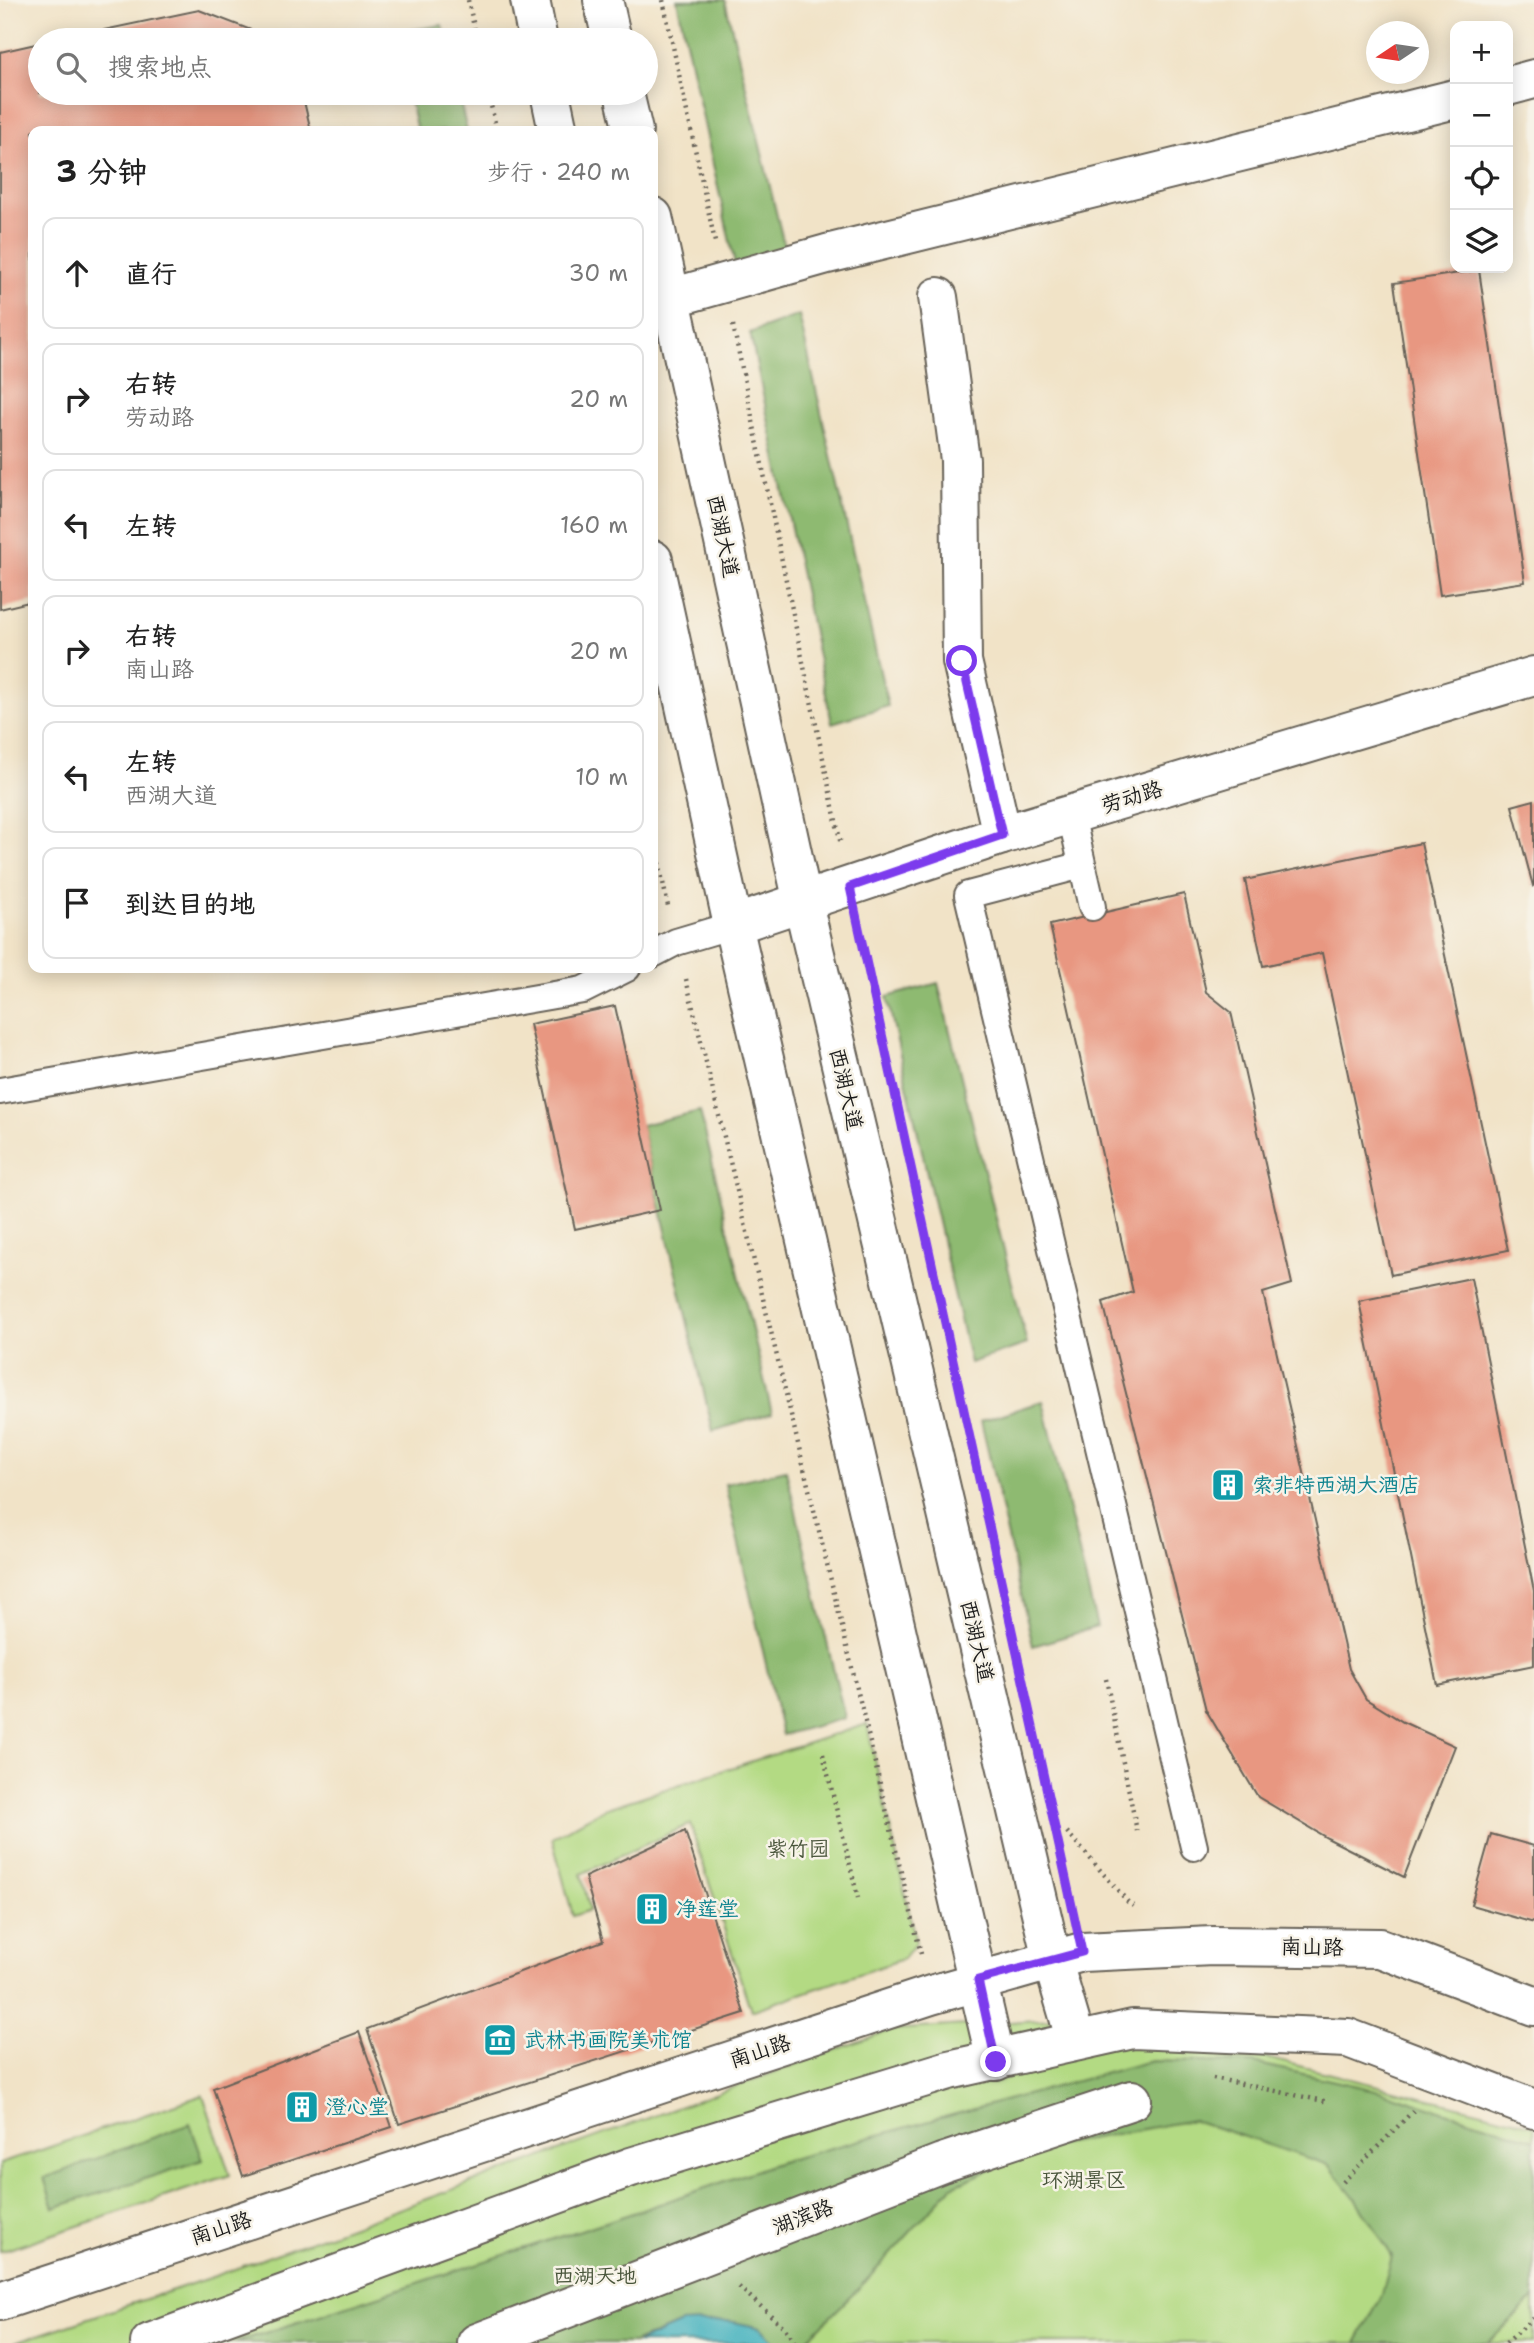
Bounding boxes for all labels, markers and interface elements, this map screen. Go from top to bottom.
north arrow [1366,21,1429,84]
map controls [1450,21,1513,273]
button: + [1450,21,1513,84]
search box [28,28,658,105]
icon: search [52,48,90,86]
text: 搜索地点 [108,49,212,84]
button: − [1450,84,1513,147]
button: locate [1450,147,1513,210]
text: 3 分钟 [56,151,147,192]
text: 步行 · 240 m [488,157,630,187]
button: layers [1450,210,1513,273]
icon: ahead [58,254,96,292]
text: 直行 [125,256,177,291]
text: 30 m [569,258,628,288]
text: 右转 [125,366,177,401]
icon: right [58,380,96,418]
text: 20 m [569,384,628,414]
text: 劳动路 [125,402,194,432]
street label: 西湖大道 [701,492,745,580]
icon: left [58,506,96,544]
text: 左转 [125,508,177,543]
text: 160 m [560,510,628,540]
text: 右转 [125,618,177,653]
icon: right [58,632,96,670]
text: 20 m [569,636,628,666]
route start [946,645,977,676]
text: 南山路 [125,654,194,684]
text: 左转 [125,744,177,779]
icon: left [58,758,96,796]
text: 10 m [575,762,628,792]
street label: 劳动路 [1098,774,1166,820]
text: 西湖大道 [125,780,217,810]
icon: arrive [58,884,96,922]
text: 到达目的地 [125,886,255,921]
street label: 西湖大道 [823,1045,869,1133]
building icon: 索非特西湖大酒店 [1209,1466,1247,1504]
place label: 索非特西湖大酒店 [1252,1471,1420,1499]
street label: 西湖大道 [954,1597,1000,1685]
park label: 紫竹园 [767,1835,830,1863]
building icon: 净莲堂 [633,1890,671,1928]
place label: 净莲堂 [676,1895,739,1923]
street label: 南山路 [1280,1932,1344,1962]
museum icon: 武林书画院美术馆 [481,2021,519,2059]
place label: 武林书画院美术馆 [524,2026,692,2054]
street label: 南山路 [726,2028,794,2074]
route end [980,2046,1011,2077]
building icon: 澄心堂 [283,2088,321,2126]
place label: 澄心堂 [326,2093,389,2121]
park label: 环湖景区 [1042,2166,1126,2194]
street label: 湖滨路 [769,2193,837,2241]
street label: 南山路 [187,2205,255,2251]
park label: 西湖天地 [553,2262,637,2290]

